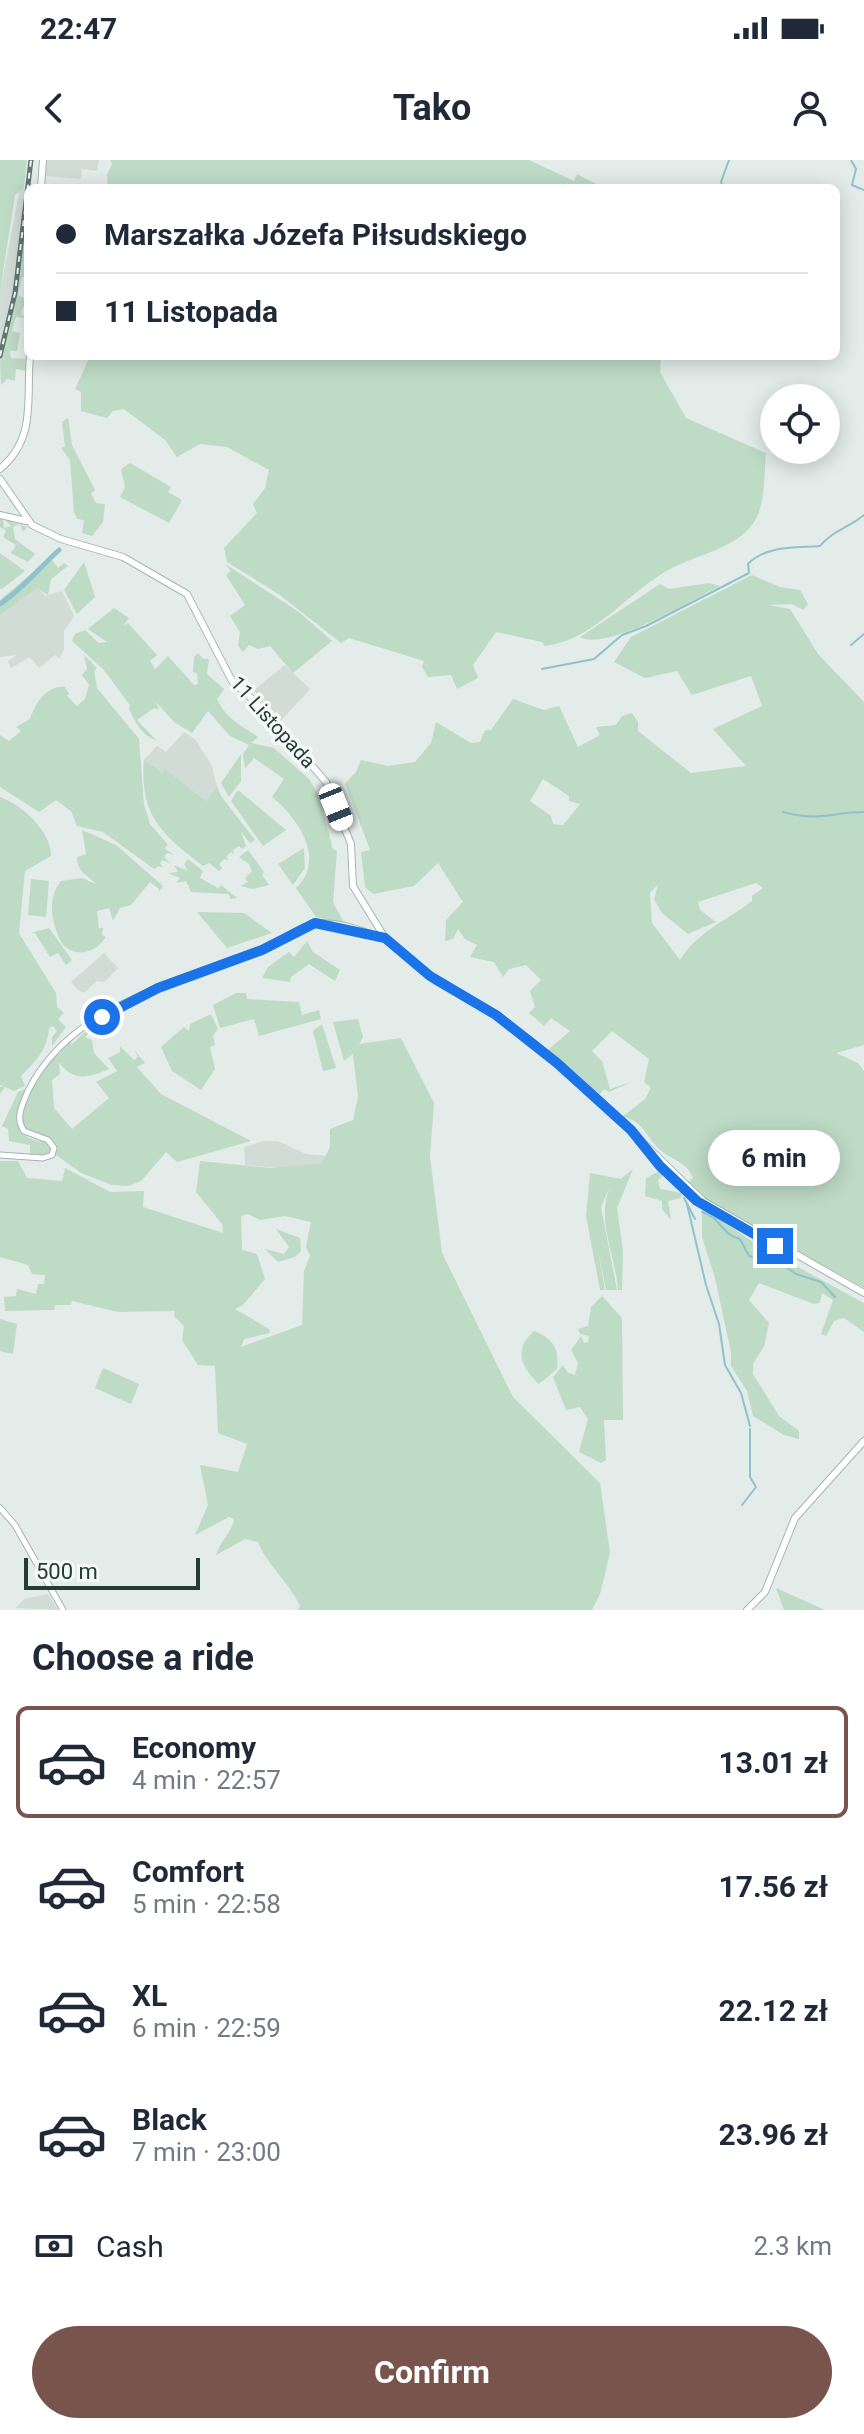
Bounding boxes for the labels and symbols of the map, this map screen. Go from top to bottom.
street label: 11 Listopada [225,671,321,773]
car [316,780,356,834]
route start [84,999,120,1035]
callout: 6 min [709,1130,841,1186]
route end [757,1228,793,1264]
scale bar [24,1554,200,1590]

